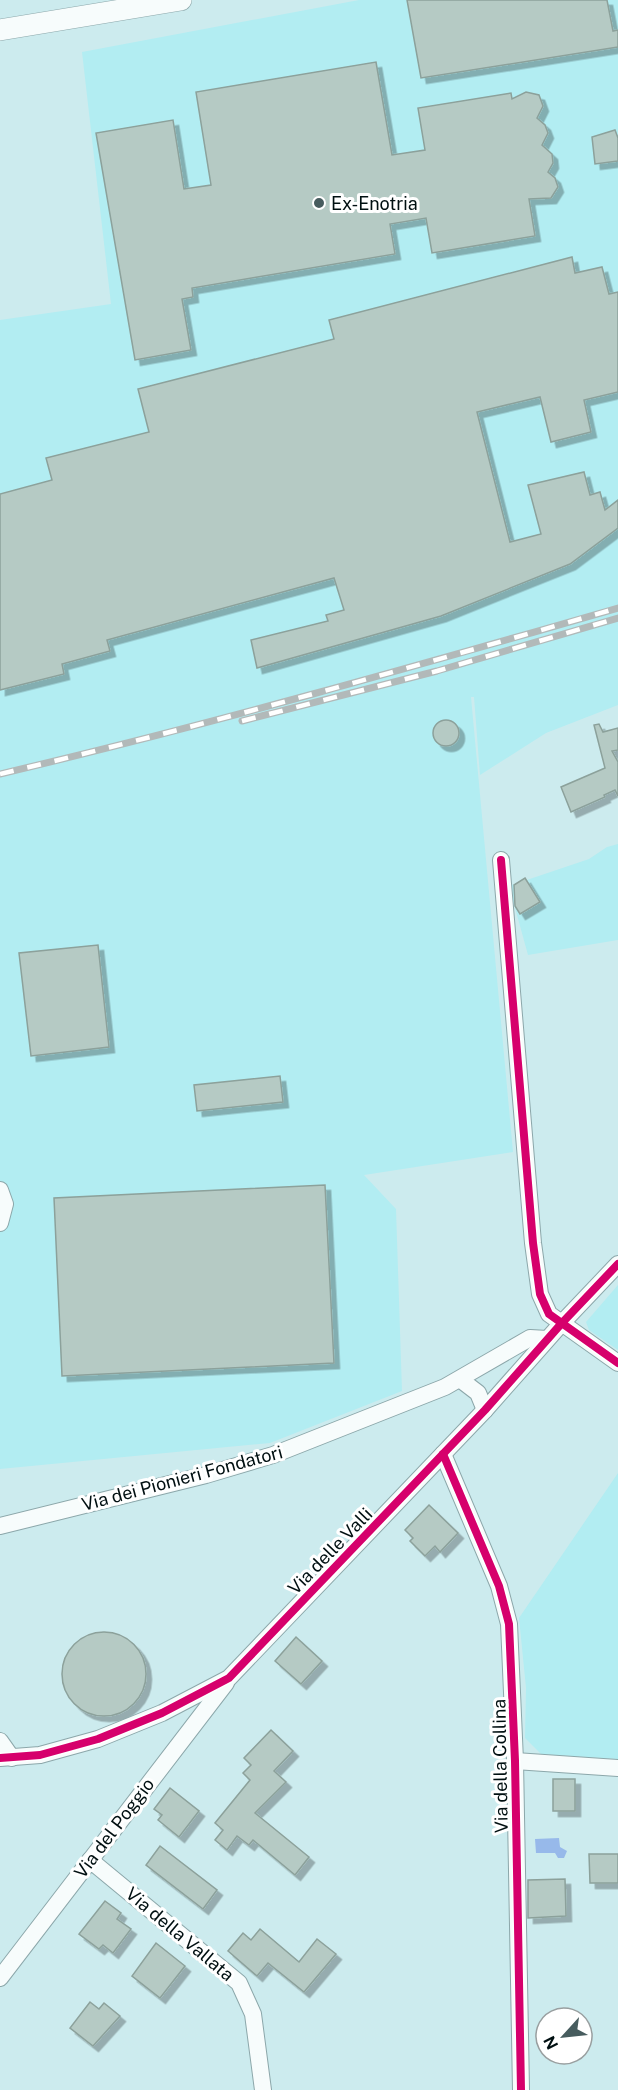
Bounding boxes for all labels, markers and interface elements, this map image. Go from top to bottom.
place label: Ex-Enotria [331,193,418,214]
marker: Ex-Enotria [312,196,326,210]
street label: Via dei Pionieri Fondatori [79,1441,285,1515]
street label: Via delle Valli [284,1503,376,1599]
street label: Via della Collina [488,1699,512,1833]
street label: Via del Poggio [70,1774,158,1882]
street label: Via della Vallata [122,1883,238,1985]
north arrow [534,2006,594,2066]
text: N [540,2033,562,2052]

